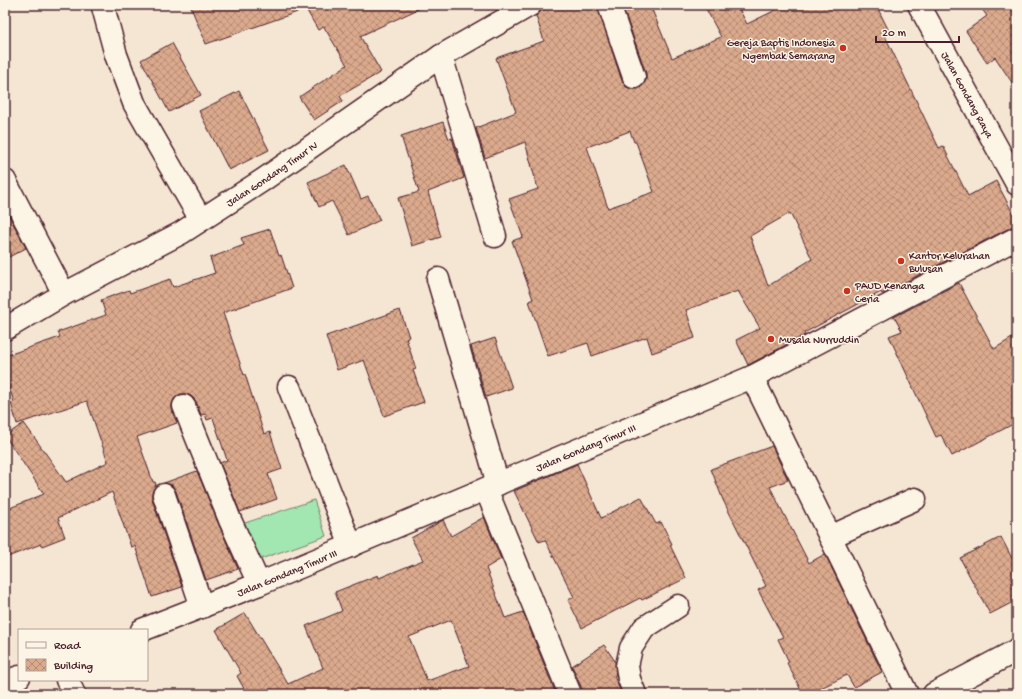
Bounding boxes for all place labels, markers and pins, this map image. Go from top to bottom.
place label: Gereja Baptis Indonesia Ngembak Semarang [727,38,836,63]
marker: Gereja Baptis Indonesia Ngembak Semarang [838,43,848,53]
place label: Kantor Kelurahan Bulusan [908,251,990,276]
marker: Kantor Kelurahan Bulusan [896,256,906,266]
place label: PAUD Kenanga Ceria [854,281,925,306]
marker: PAUD Kenanga Ceria [842,286,852,296]
marker: Musala Nurruddin [766,334,776,344]
place label: Musala Nurruddin [779,335,860,347]

